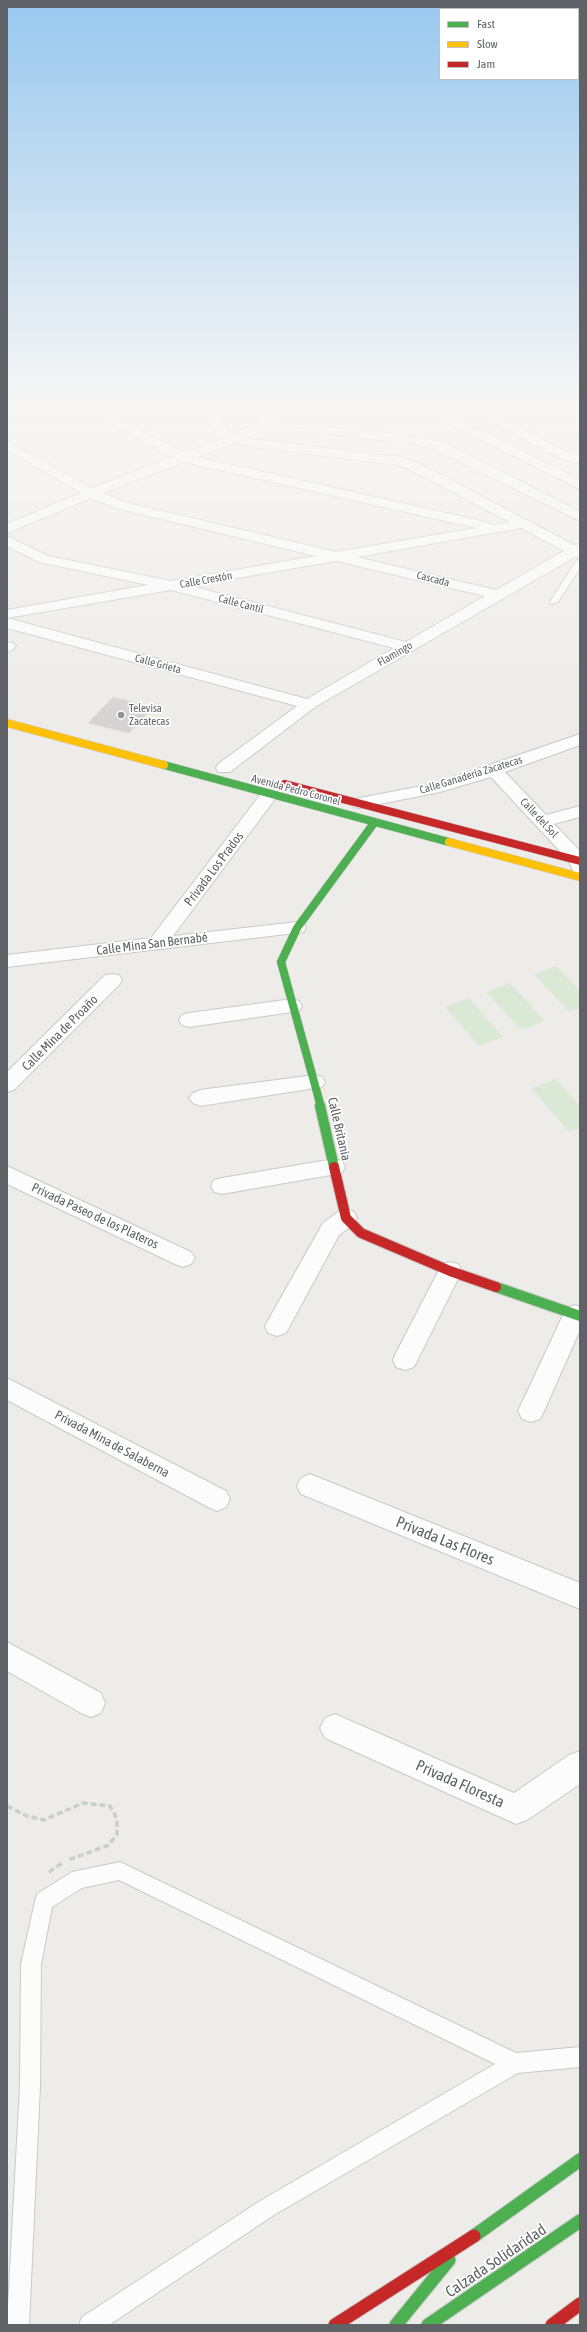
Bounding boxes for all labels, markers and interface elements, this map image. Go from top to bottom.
legend [439,8,579,80]
text: Fast [477,17,495,31]
text: Slow [477,37,498,51]
text: Jam [477,57,495,71]
street label: Calle Crestón [179,569,233,591]
street label: Cascada [415,569,451,589]
street label: Calle Cantil [217,592,265,616]
street label: Flamingo [375,639,415,669]
street label: Calle Grieta [134,652,182,676]
place label: Televisa Zacatecas [129,702,169,728]
marker: Televisa Zacatecas [116,710,126,720]
street label: Calle Ganadería Zacatecas [418,753,524,797]
street label: Avenida Pedro Coronel [250,772,342,808]
street label: Calle del Sol [517,795,561,841]
street label: Privada Los Prados [181,829,247,909]
street label: Calle Mina San Bernabé [95,929,209,959]
street label: Calle Mina de Proaño [19,992,101,1074]
street label: Calle Britania [324,1096,354,1162]
street label: Privada Paseo de los Plateros [29,1180,161,1252]
street label: Privada Mina de Salaberna [52,1407,172,1481]
street label: Privada Las Flores [393,1513,497,1569]
street label: Privada Floresta [413,1756,507,1812]
street label: Calzada Solidaridad [442,2220,550,2302]

